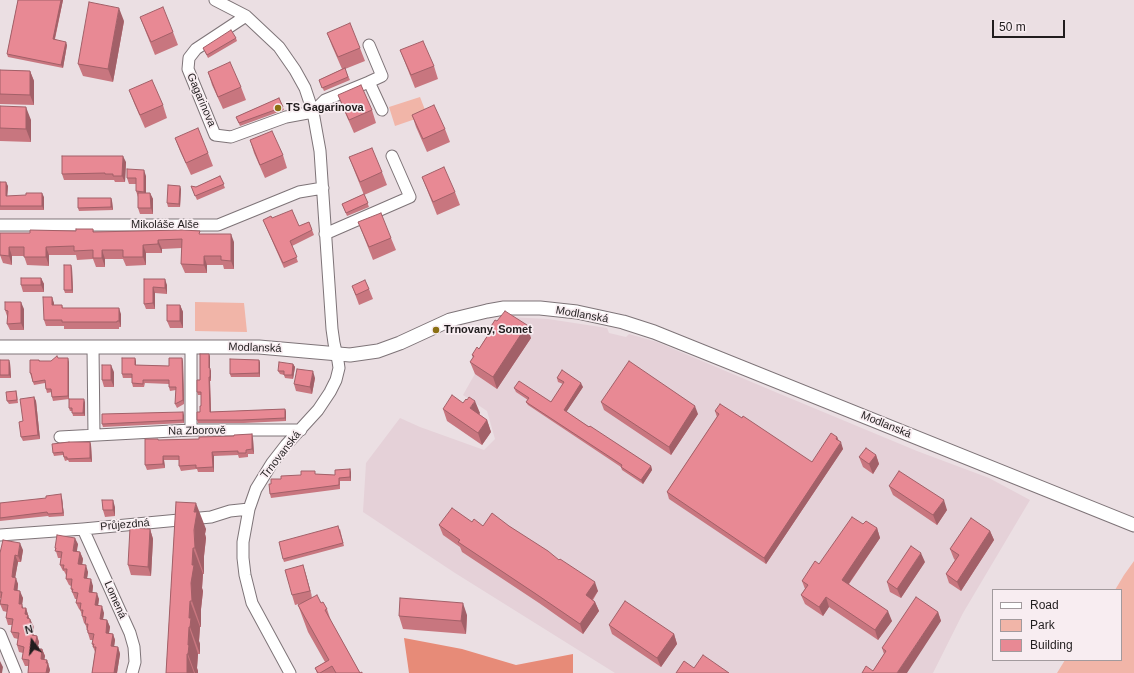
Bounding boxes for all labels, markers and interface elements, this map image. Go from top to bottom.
scale bar [994,12,1067,38]
text: 50 m [999,20,1026,34]
street label: Gagarinova [184,71,218,129]
place label: TS Gagarinova [286,101,364,115]
marker: TS Gagarinova [273,103,283,113]
street label: Mikoláše Alše [131,218,199,232]
street label: Modlanská [555,304,609,326]
place label: Trnovany, Somet [444,323,532,337]
marker: Trnovany, Somet [431,325,441,335]
street label: Modlanská [228,340,282,356]
street label: Modlanská [859,409,913,441]
street label: Na Zborově [168,424,226,438]
street label: Trnovanská [258,428,304,482]
street label: Průjezdná [100,516,150,534]
street label: Lomená [101,579,129,621]
legend [992,589,1122,661]
text: Road [1030,598,1059,612]
text: Park [1030,618,1055,632]
north arrow [12,621,52,661]
text: N [23,623,34,636]
text: Building [1030,638,1073,652]

